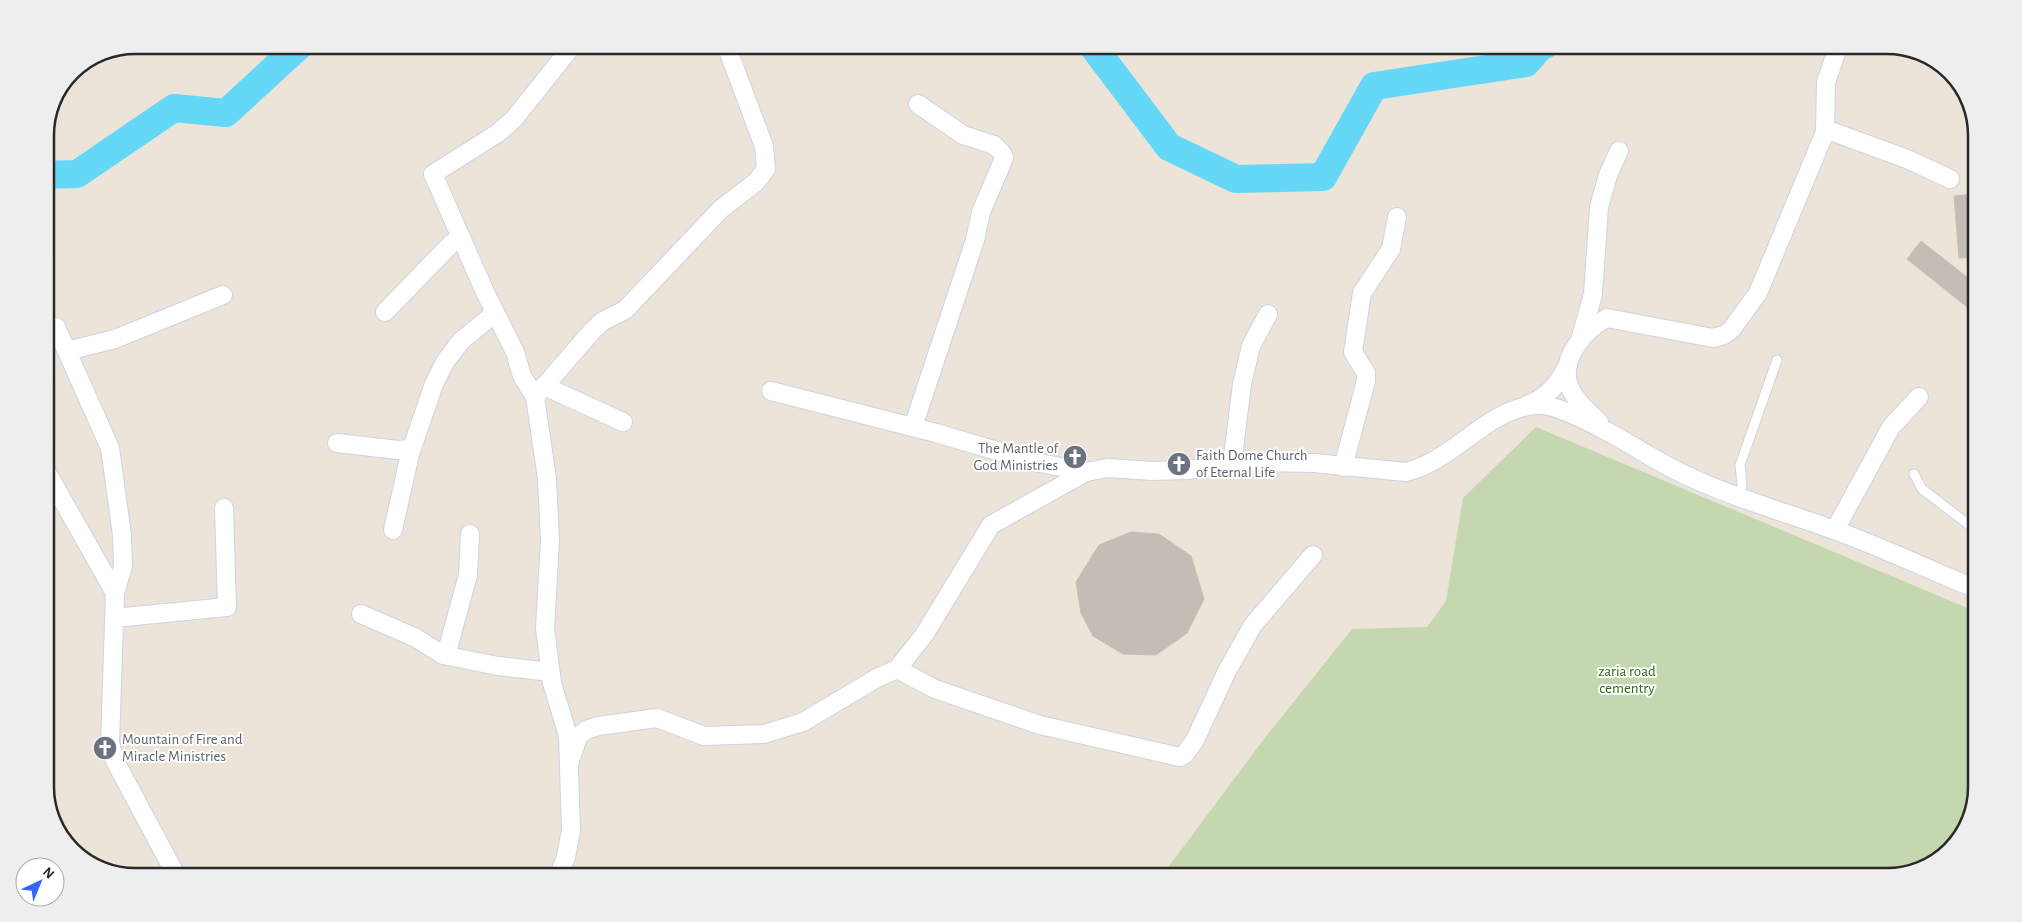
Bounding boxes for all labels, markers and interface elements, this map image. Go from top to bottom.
place label: The Mantle of God Ministries [974,441,1059,473]
church icon: The Mantle of God Ministries [1062,444,1088,470]
place label: Faith Dome Church of Eternal Life [1196,448,1308,480]
church icon: Faith Dome Church of Eternal Life [1166,451,1192,477]
park label: zaria road cementry [1598,664,1656,696]
place label: Mountain of Fire and Miracle Ministries [122,732,243,764]
church icon: Mountain of Fire and Miracle Ministries [92,735,118,761]
north arrow [15,857,65,907]
text: N [40,865,57,882]

